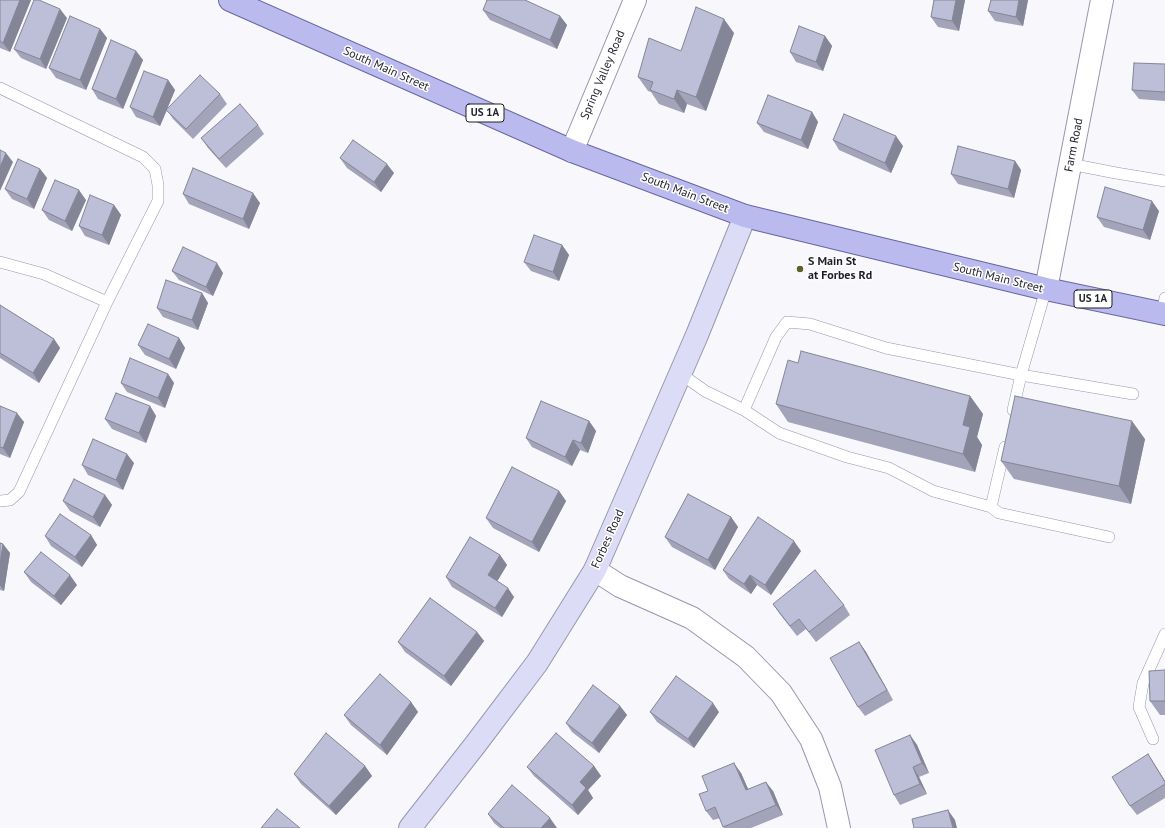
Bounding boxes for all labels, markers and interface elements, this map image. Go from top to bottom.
street label: Spring Valley Road [578,28,628,122]
street label: South Main Street [341,44,431,94]
road number: US 1A [466,104,504,122]
street label: Farm Road [1062,117,1086,173]
street label: South Main Street [639,170,731,216]
place label: S Main St at Forbes Rd [808,255,872,283]
street label: South Main Street [952,260,1044,296]
marker: S Main St at Forbes Rd [795,264,805,274]
road number: US 1A [1074,290,1112,308]
street label: Forbes Road [589,507,627,571]

